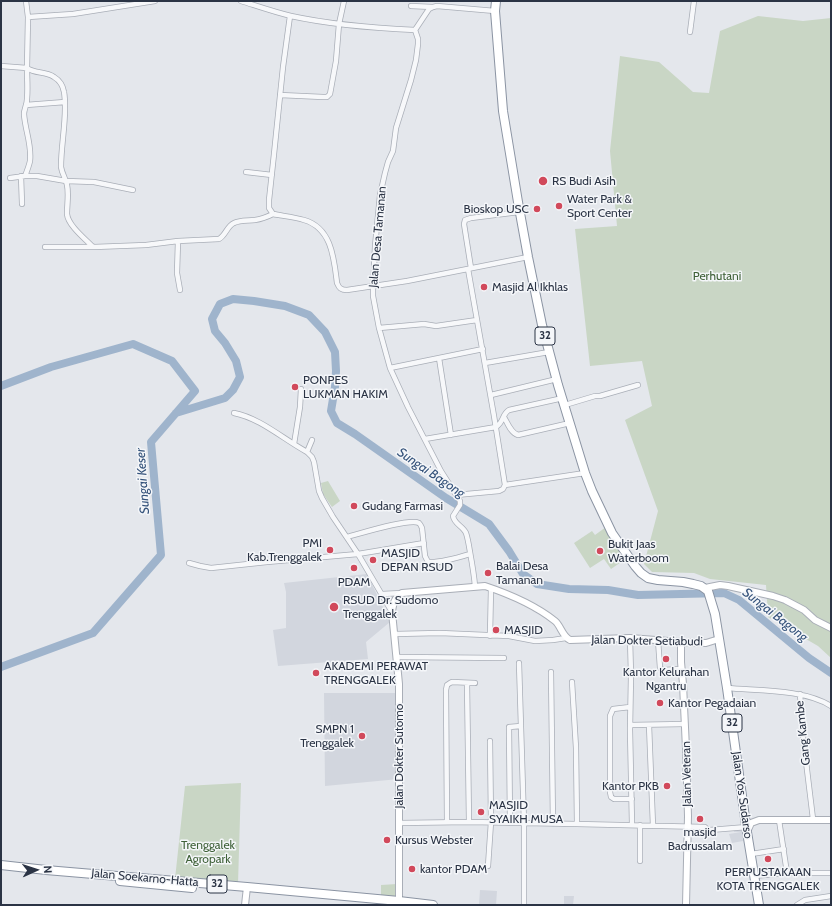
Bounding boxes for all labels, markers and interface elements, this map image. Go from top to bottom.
place label: RS Budi Asih [552,174,616,188]
marker: RS Budi Asih [537,175,549,187]
street label: Jalan Desa Tamanan [366,186,390,288]
place label: Water Park & Sport Center [567,192,632,220]
marker: Water Park & Sport Center [554,201,564,211]
place label: Bioskop USC [464,202,529,216]
marker: Bioskop USC [532,204,542,214]
park label: Perhutani [693,269,741,283]
place label: Masjid Al Ikhlas [492,280,568,294]
marker: Masjid Al Ikhlas [479,282,489,292]
road number: 32 [535,327,555,345]
place label: PONPES LUKMAN HAKIM [303,373,388,401]
marker: PONPES LUKMAN HAKIM [290,382,300,392]
water label: Sungai Bagong [394,445,468,501]
water label: Sungai Keser [133,447,153,515]
place label: Gudang Farmasi [362,499,443,513]
marker: Gudang Farmasi [349,501,359,511]
place label: PMI Kab.Trenggalek [247,536,322,564]
place label: Bukit Jaas Waterboom [608,537,669,565]
marker: PMI Kab.Trenggalek [325,545,335,555]
place label: MASJID DEPAN RSUD [381,546,453,574]
marker: Bukit Jaas Waterboom [595,546,605,556]
marker: MASJID DEPAN RSUD [368,555,378,565]
place label: Balai Desa Tamanan [496,559,548,587]
marker: PDAM [349,563,359,573]
marker: Balai Desa Tamanan [483,568,493,578]
place label: PDAM [338,575,370,589]
water label: Sungai Bagong [739,585,811,645]
place label: RSUD Dr. Sudomo Trenggalek [343,593,438,621]
marker: RSUD Dr. Sudomo Trenggalek [328,601,340,613]
place label: MASJID [504,623,543,637]
marker: MASJID [491,625,501,635]
street label: Jalan Dokter Setiabudi [591,633,703,649]
marker: Kantor Kelurahan Ngantru [661,654,671,664]
place label: AKADEMI PERAWAT TRENGGALEK [324,659,428,687]
place label: Kantor Kelurahan Ngantru [623,665,709,693]
marker: AKADEMI PERAWAT TRENGGALEK [311,668,321,678]
place label: Kantor Pegadaian [668,696,756,710]
marker: Kantor Pegadaian [655,698,665,708]
street label: Gang Kambe [792,700,814,766]
street label: Jalan Dokter Sutomo [392,704,406,808]
road number: 32 [722,714,742,732]
place label: SMPN 1 Trenggalek [300,722,354,750]
marker: SMPN 1 Trenggalek [357,731,367,741]
street label: Jalan Veteran [679,741,695,807]
street label: Jalan Yos Sudarso [729,751,755,839]
place label: Kantor PKB [602,779,659,793]
marker: Kantor PKB [662,781,672,791]
place label: MASJID SYAIKH MUSA [489,798,563,826]
marker: MASJID SYAIKH MUSA [476,807,486,817]
marker: masjid Badrussalam [695,814,705,824]
place label: masjid Badrussalam [668,825,732,853]
place label: Kursus Webster [395,833,473,847]
marker: Kursus Webster [382,835,392,845]
park label: Trenggalek Agropark [181,838,235,866]
north arrow [16,850,56,890]
marker: PERPUSTAKAAN KOTA TRENGGALEK [763,854,773,864]
place label: kantor PDAM [420,862,487,876]
marker: kantor PDAM [407,864,417,874]
text: N [41,865,55,874]
place label: PERPUSTAKAAN KOTA TRENGGALEK [717,865,819,893]
street label: Jalan Soekarno-Hatta [91,866,199,890]
road number: 32 [207,875,227,893]

